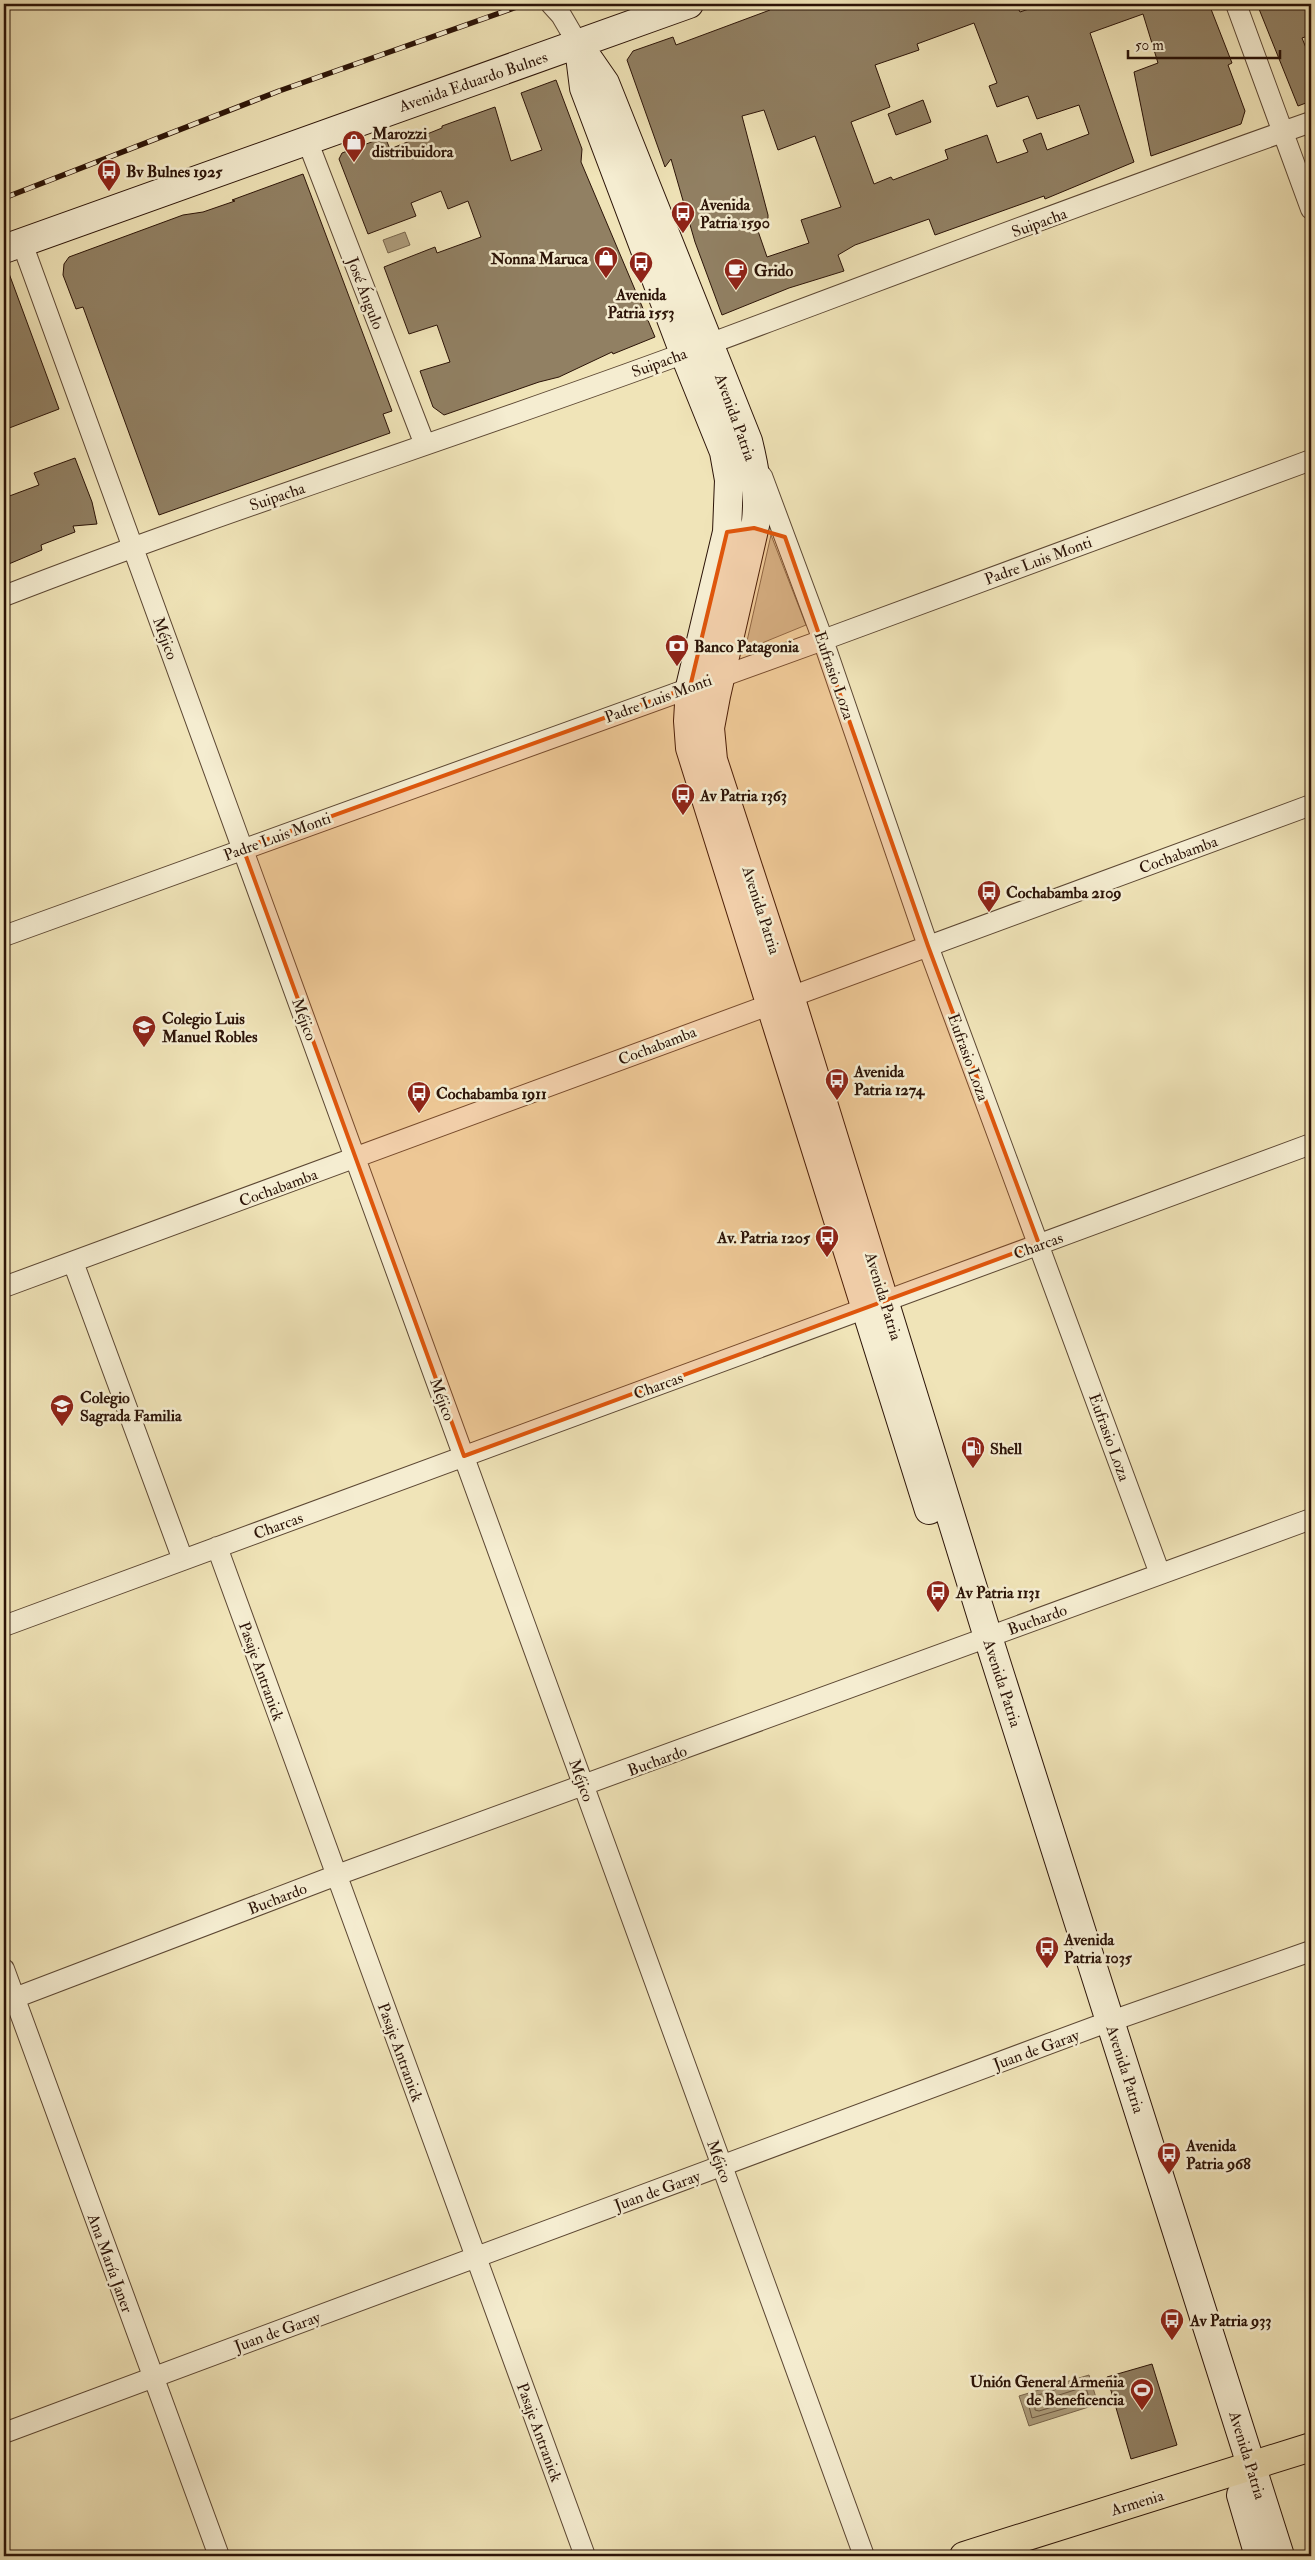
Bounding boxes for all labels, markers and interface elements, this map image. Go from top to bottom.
scale bar [1128,28,1280,60]
text: 50 m [1135,36,1164,55]
street label: Avenida Eduardo Bulnes [395,47,550,117]
place label: Marozzi distribuidora [371,124,454,162]
shop icon: Marozzi distribuidora [341,129,367,163]
bus stop icon: Bv Bulnes 1925 [96,158,122,192]
place label: Bv Bulnes 1925 [126,162,223,182]
place label: Avenida Patria 1590 [699,195,770,233]
bus stop icon: Avenida Patria 1590 [670,200,696,234]
street label: Suipacha [1009,204,1070,243]
shop icon: Nonna Maruca [593,245,619,279]
place label: Nonna Maruca [490,249,588,269]
bus stop icon: Avenida Patria 1553 [628,250,654,284]
street label: José Ángulo [341,253,389,333]
cafe icon: Grido [723,257,749,291]
place label: Grido [754,261,793,281]
place label: Avenida Patria 1553 [608,285,674,323]
street label: Suipacha [629,344,690,383]
street label: Avenida Patria [710,370,760,464]
street label: Suipacha [247,478,308,517]
street label: Padre Luis Monti [982,532,1095,590]
street label: Méjico [148,614,182,663]
street label: Eufrasio Loza [810,629,859,722]
bank icon: Banco Patagonia [664,633,690,667]
place label: Banco Patagonia [694,637,799,658]
street label: Padre Luis Monti [602,670,715,728]
bus stop icon: Av Patria 1363 [670,782,696,816]
place label: Av Patria 1363 [699,786,787,806]
street label: Padre Luis Monti [221,808,334,866]
street label: Cochabamba [1136,831,1221,878]
street label: Avenida Patria [737,863,785,957]
bus stop icon: Cochabamba 2109 [976,879,1002,913]
place label: Cochabamba 2109 [1006,883,1122,903]
street label: Méjico [287,995,321,1044]
place label: Colegio Luis Manuel Robles [161,1009,258,1047]
street label: Eufrasio Loza [943,1011,993,1104]
school or university icon: Colegio Luis Manuel Robles [131,1014,157,1048]
street label: Cochabamba [615,1022,700,1070]
place label: Avenida Patria 1274 [853,1062,926,1100]
bus stop icon: Avenida Patria 1274 [824,1067,850,1101]
bus stop icon: Cochabamba 1911 [406,1080,432,1114]
place label: Cochabamba 1911 [436,1084,547,1104]
street label: Cochabamba [236,1164,321,1211]
bus stop icon: Av. Patria 1205 [814,1224,840,1258]
place label: Av. Patria 1205 [716,1228,811,1248]
street label: Charcas [1011,1228,1066,1264]
street label: Avenida Patria [860,1249,906,1343]
street label: Charcas [631,1368,686,1404]
street label: Méjico [425,1375,459,1424]
place label: Colegio Sagrada Familia [80,1388,182,1427]
street label: Eufrasio Loza [1084,1391,1134,1484]
school or university icon: Colegio Sagrada Familia [49,1393,75,1427]
fuel station icon: Shell [960,1435,986,1469]
place label: Shell [990,1439,1023,1459]
street label: Charcas [251,1508,306,1544]
bus stop icon: Av Patria 1131 [925,1579,951,1613]
place label: Av Patria 1131 [955,1583,1041,1603]
street label: Buchardo [1005,1600,1070,1640]
street label: Pasaje Antranick [234,1619,288,1724]
street label: Avenida Patria [978,1636,1026,1730]
street label: Buchardo [625,1741,690,1781]
street label: Méjico [564,1756,598,1805]
street label: Buchardo [245,1878,310,1919]
place label: Avenida Patria 1035 [1063,1930,1133,1968]
bus stop icon: Avenida Patria 1035 [1034,1935,1060,1969]
street label: Pasaje Antranick [373,2000,427,2105]
street label: Avenida Patria [1101,2022,1149,2116]
street label: Juan de Garay [990,2025,1083,2076]
place label: Avenida Patria 968 [1185,2136,1251,2174]
street label: Méjico [702,2137,736,2186]
bus stop icon: Avenida Patria 968 [1156,2141,1182,2175]
street label: Juan de Garay [611,2166,704,2217]
street label: Ana María Janer [82,2210,137,2316]
street label: Juan de Garay [231,2307,324,2358]
bus stop icon: Av Patria 933 [1159,2307,1185,2341]
place label: Av Patria 933 [1189,2311,1271,2331]
place label: Unión General Armenia de Beneficencia [970,2372,1124,2410]
sports icon: Unión General Armenia de Beneficencia [1129,2377,1155,2411]
street label: Pasaje Antranick [512,2380,566,2485]
street label: Avenida Patria [1224,2408,1270,2502]
street label: Armenia [1107,2485,1167,2521]

